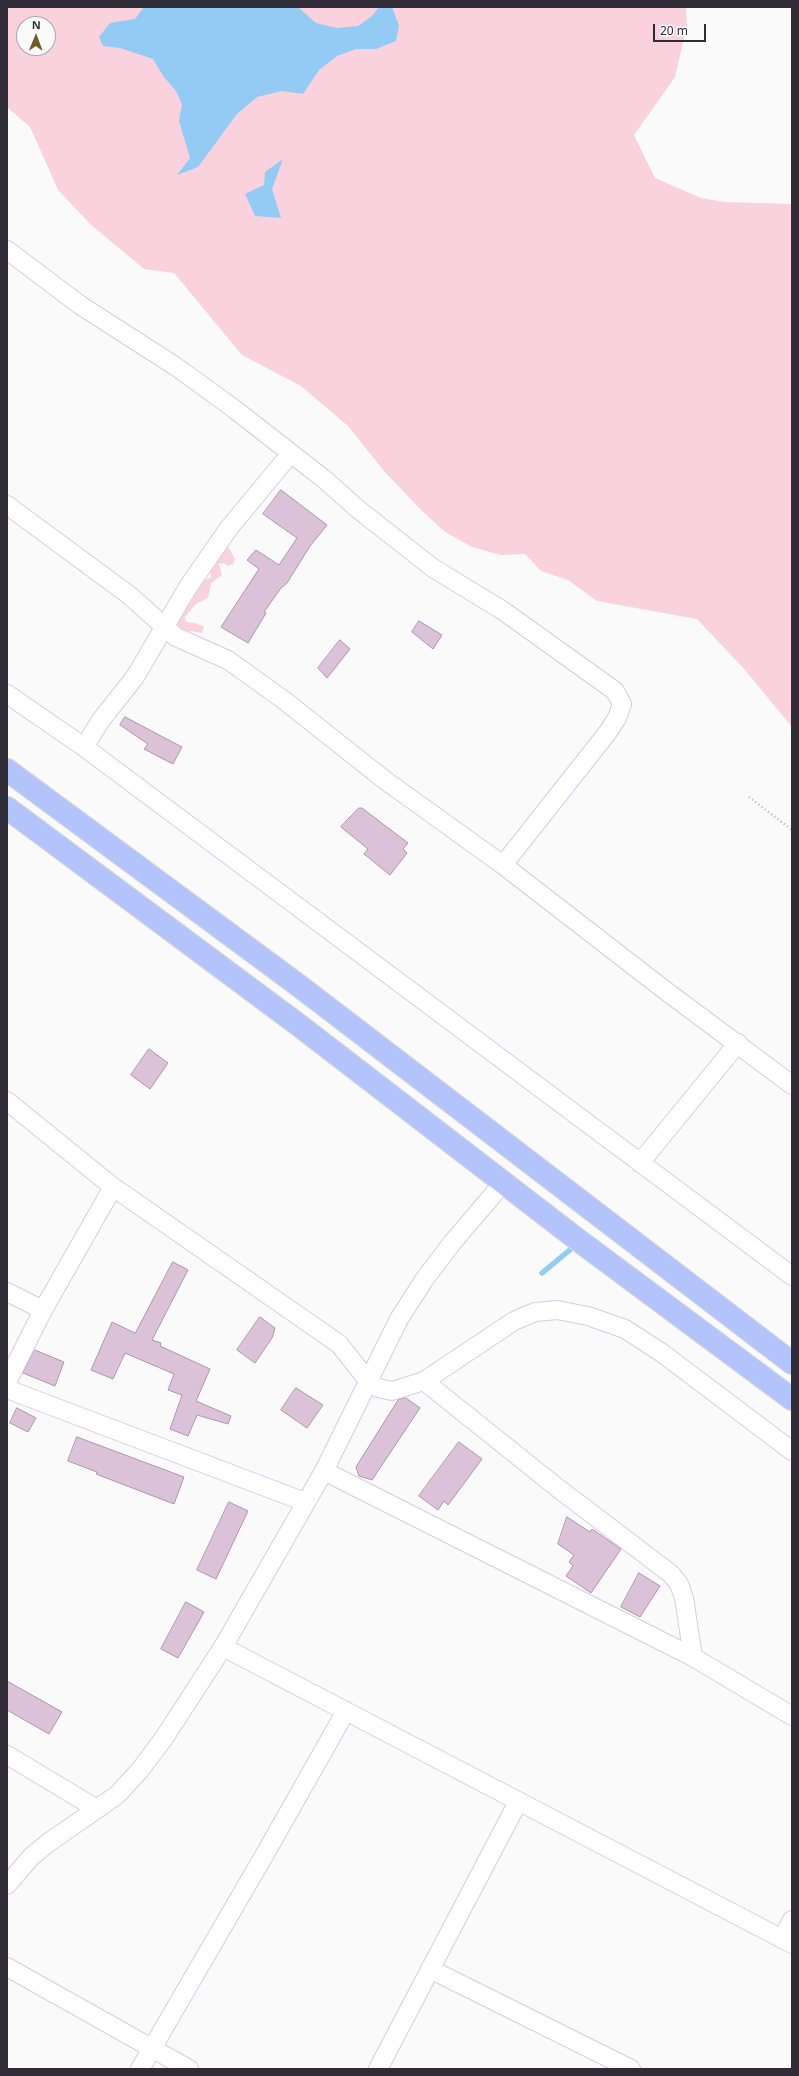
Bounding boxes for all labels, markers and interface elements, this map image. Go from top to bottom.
north arrow [16,16,56,56]
scale bar [655,16,708,42]
text: N [32,17,41,32]
text: 20 m [660,22,688,39]

